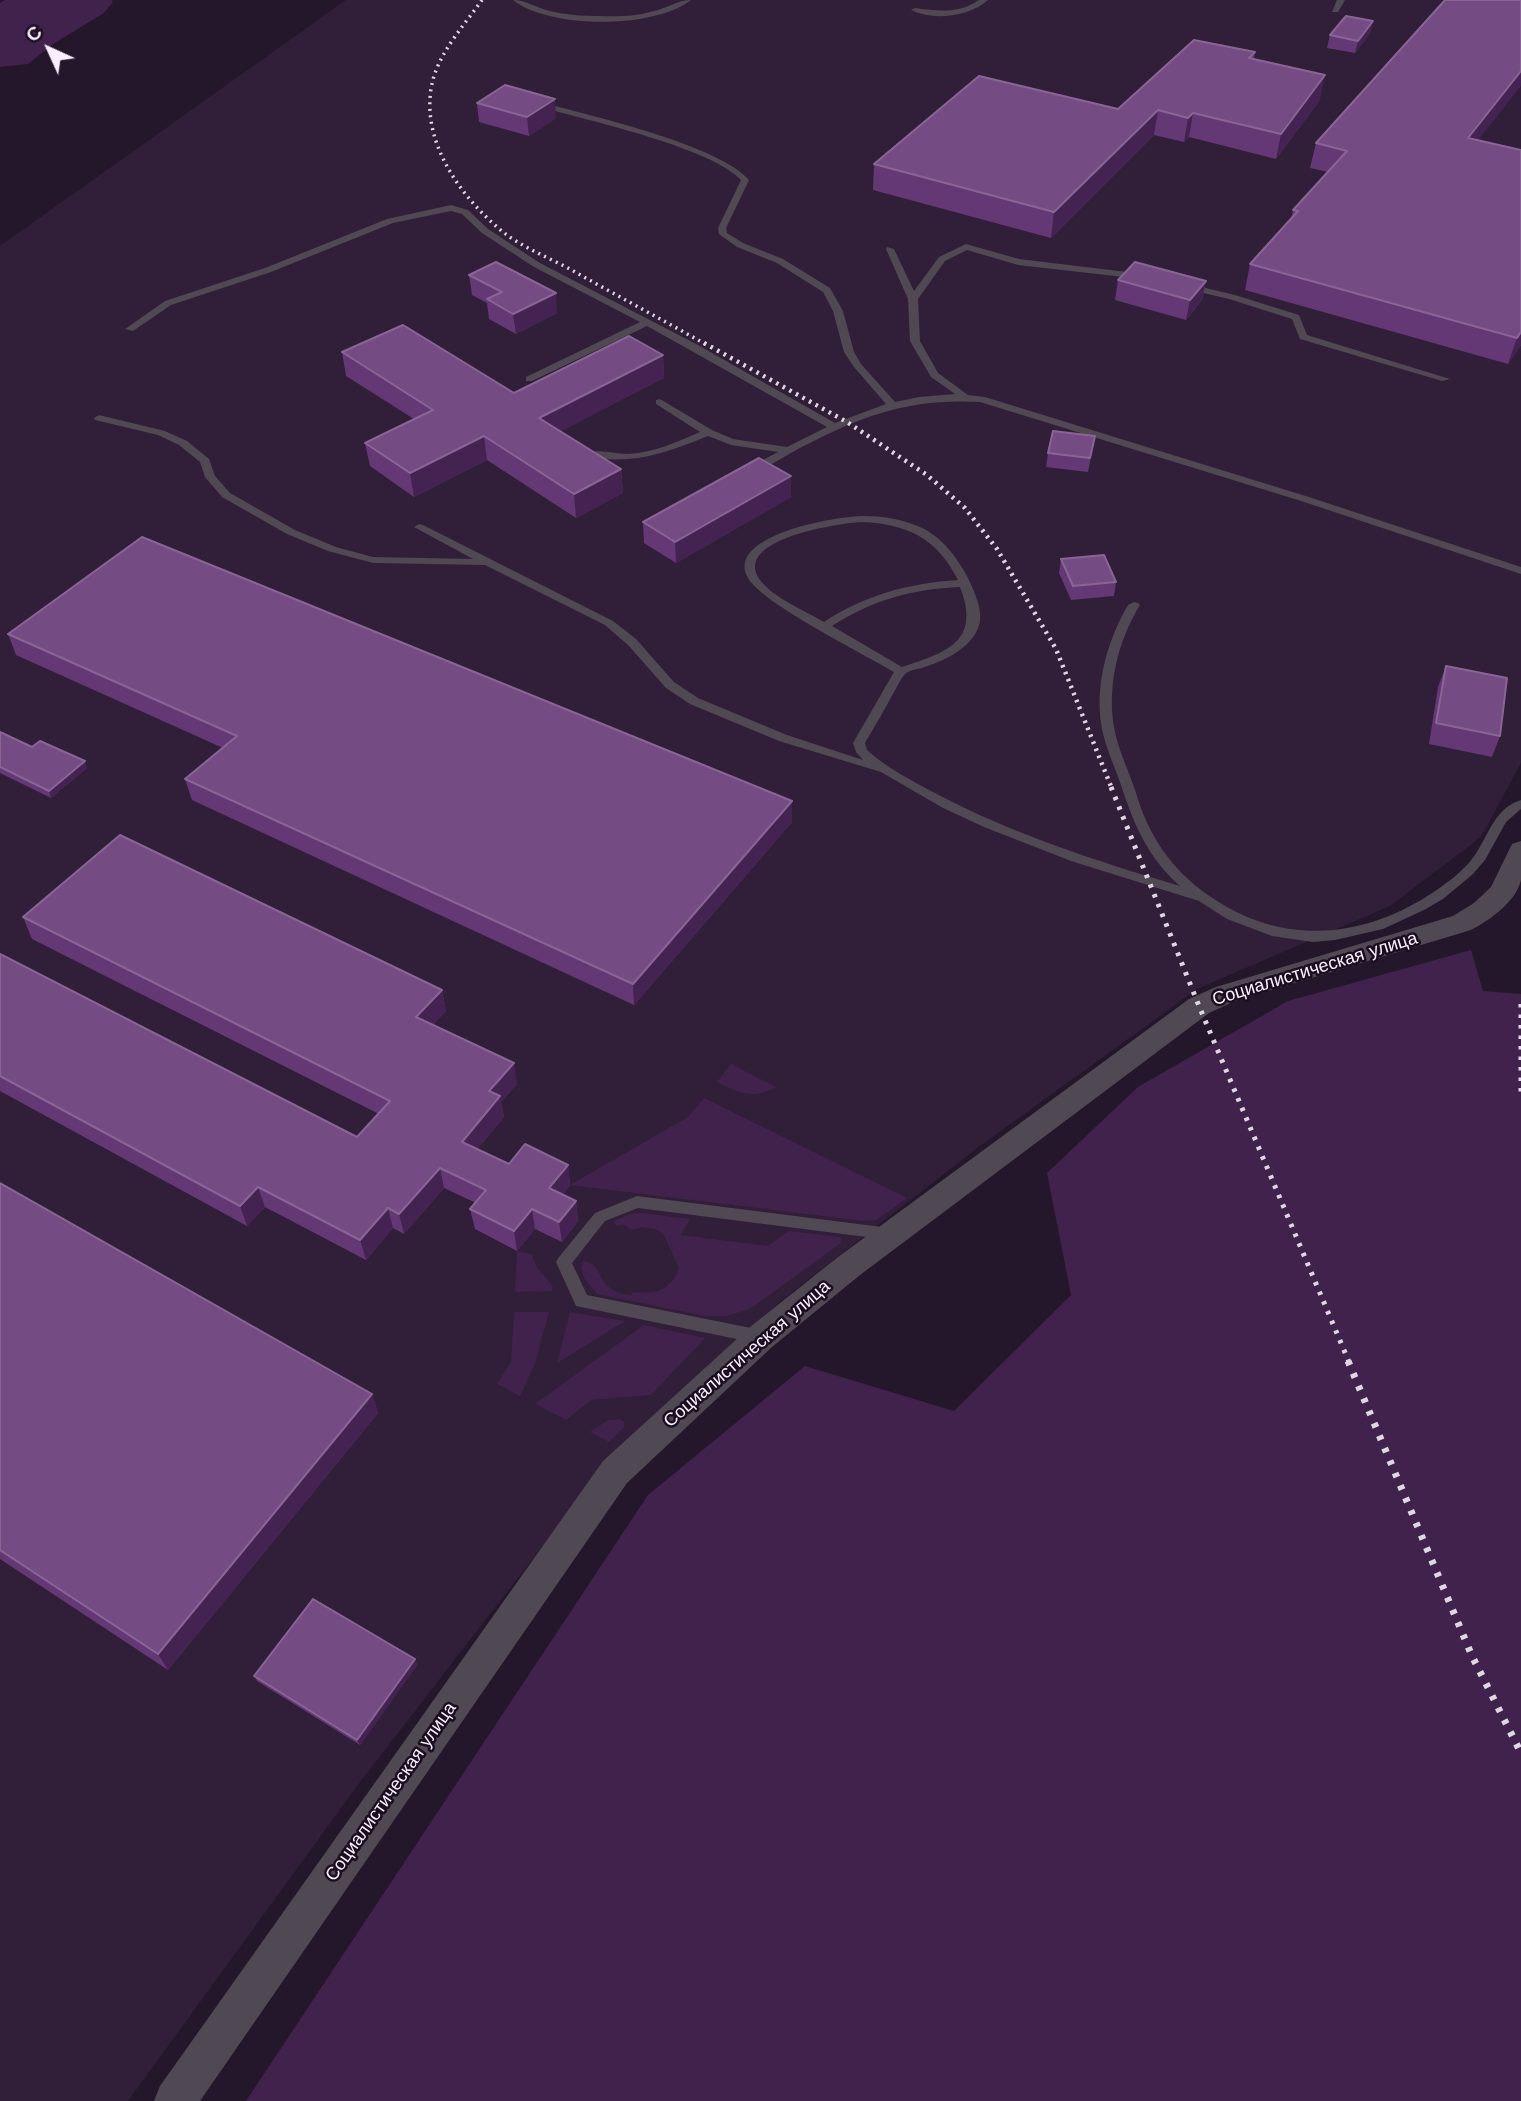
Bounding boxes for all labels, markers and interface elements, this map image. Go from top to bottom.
north arrow [14,14,84,84]
text: С [21,21,47,47]
street label: Социалистическая улица [1210,927,1420,1011]
street label: Социалистическая улица [659,1276,835,1432]
street label: Социалистическая улица [321,1698,461,1886]

